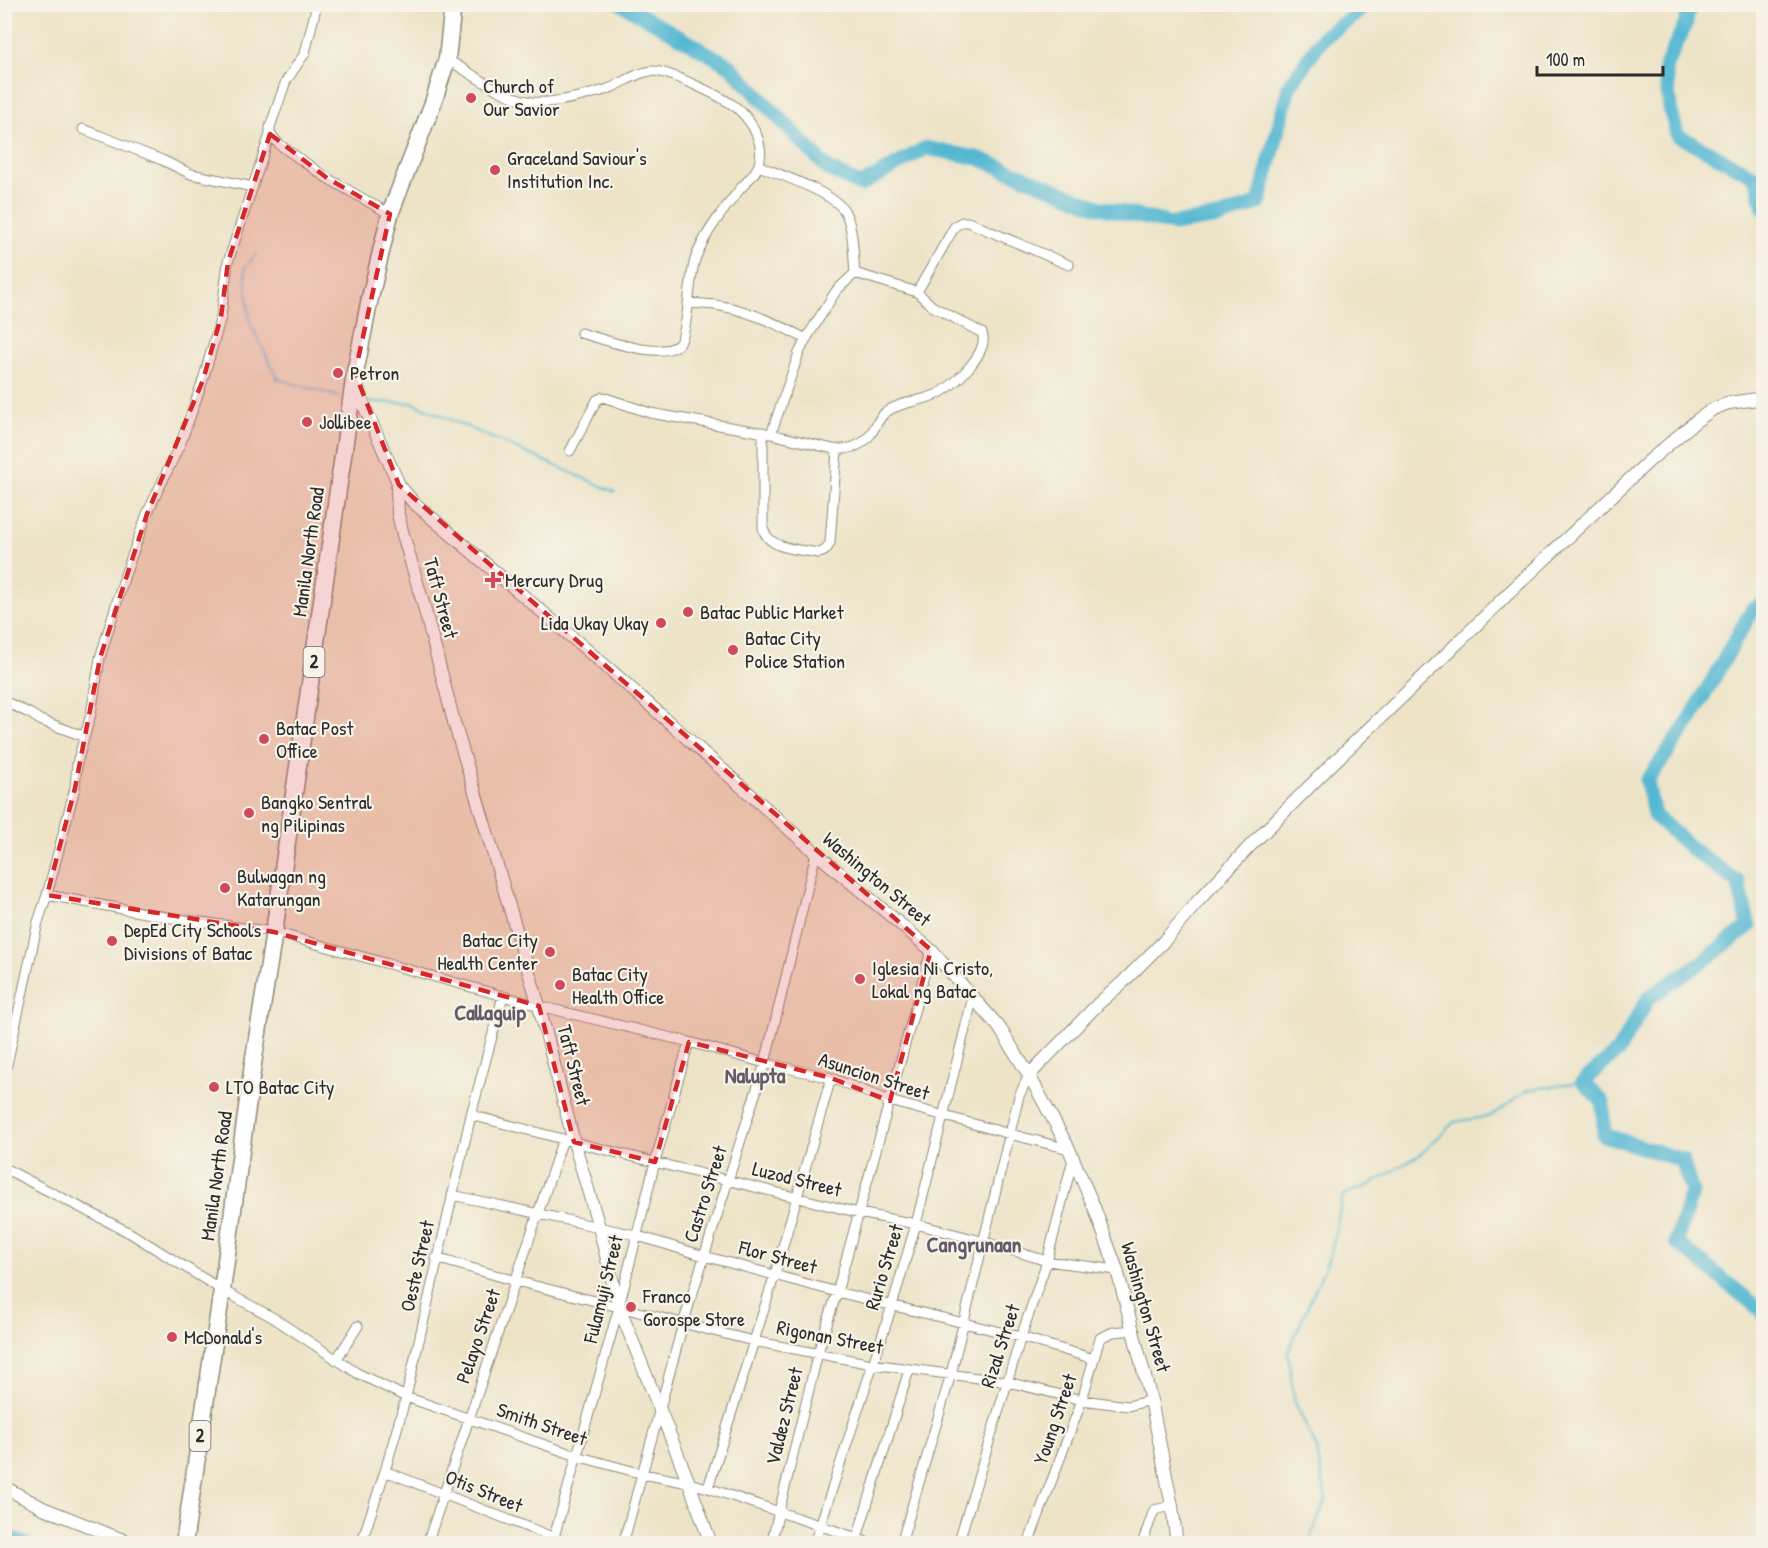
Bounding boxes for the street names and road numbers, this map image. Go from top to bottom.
street label: Manila North Road [285,485,330,618]
street label: Taft Street [418,555,465,642]
road number: 2 [304,647,324,677]
street label: Washington Street [817,825,938,933]
street label: Taft Street [551,1022,598,1109]
street label: Asuncion Street [815,1045,934,1106]
street label: Manila North Road [193,1109,238,1242]
street label: Castro Street [676,1141,733,1246]
street label: Luzod Street [750,1154,846,1203]
street label: Oeste Street [393,1217,440,1314]
street label: Rurio Street [858,1220,910,1313]
street label: Fulamuji Street [576,1231,629,1347]
street label: Flor Street [735,1233,821,1280]
street label: Washington Street [1115,1239,1178,1376]
street label: Pelayo Street [449,1284,507,1387]
street label: Rizal Street [973,1300,1026,1391]
street label: Rigonan Street [775,1313,887,1360]
street label: Valdez Street [758,1363,809,1468]
street label: Young Street [1026,1369,1083,1468]
street label: Smith Street [493,1396,592,1452]
road number: 2 [190,1421,210,1451]
street label: Otis Street [441,1463,528,1519]

